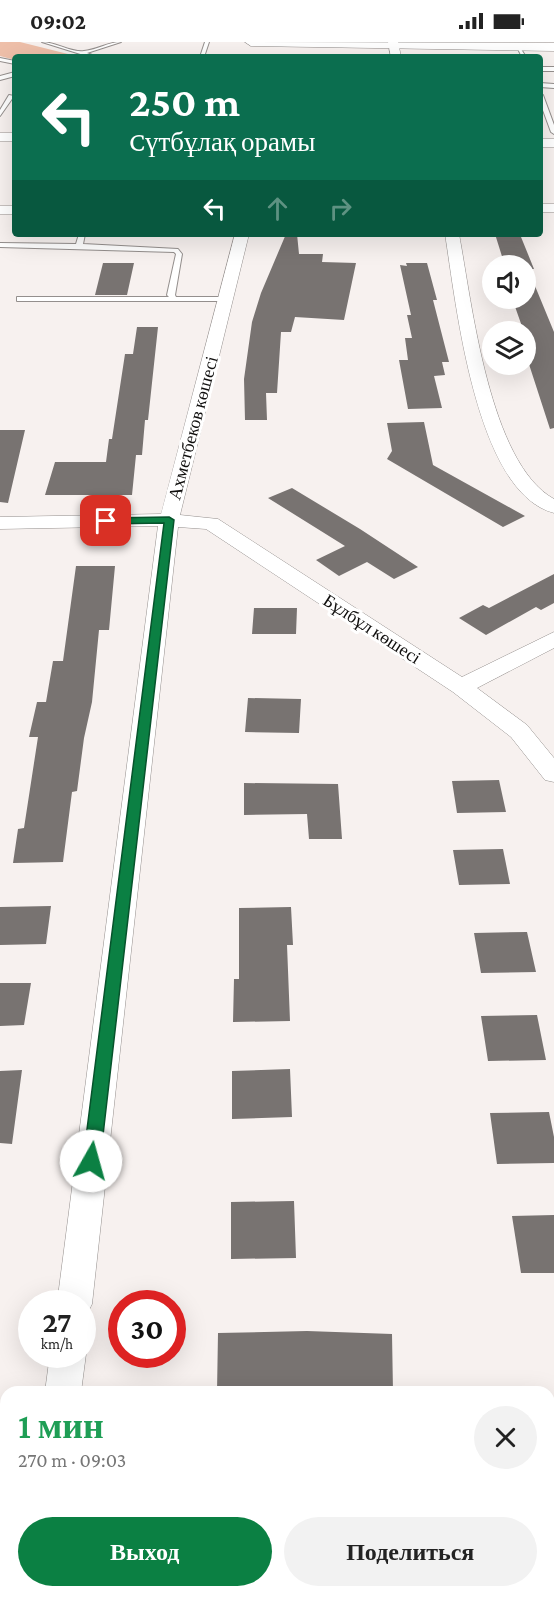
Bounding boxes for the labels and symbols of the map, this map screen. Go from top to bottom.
street label: Ахметбеков көшесі [164,354,222,502]
pin [80,495,131,546]
street label: Бұлбұл көшесі [320,590,424,668]
position arrow [59,1129,123,1193]
speed limit sign: 30 [108,1290,186,1368]

